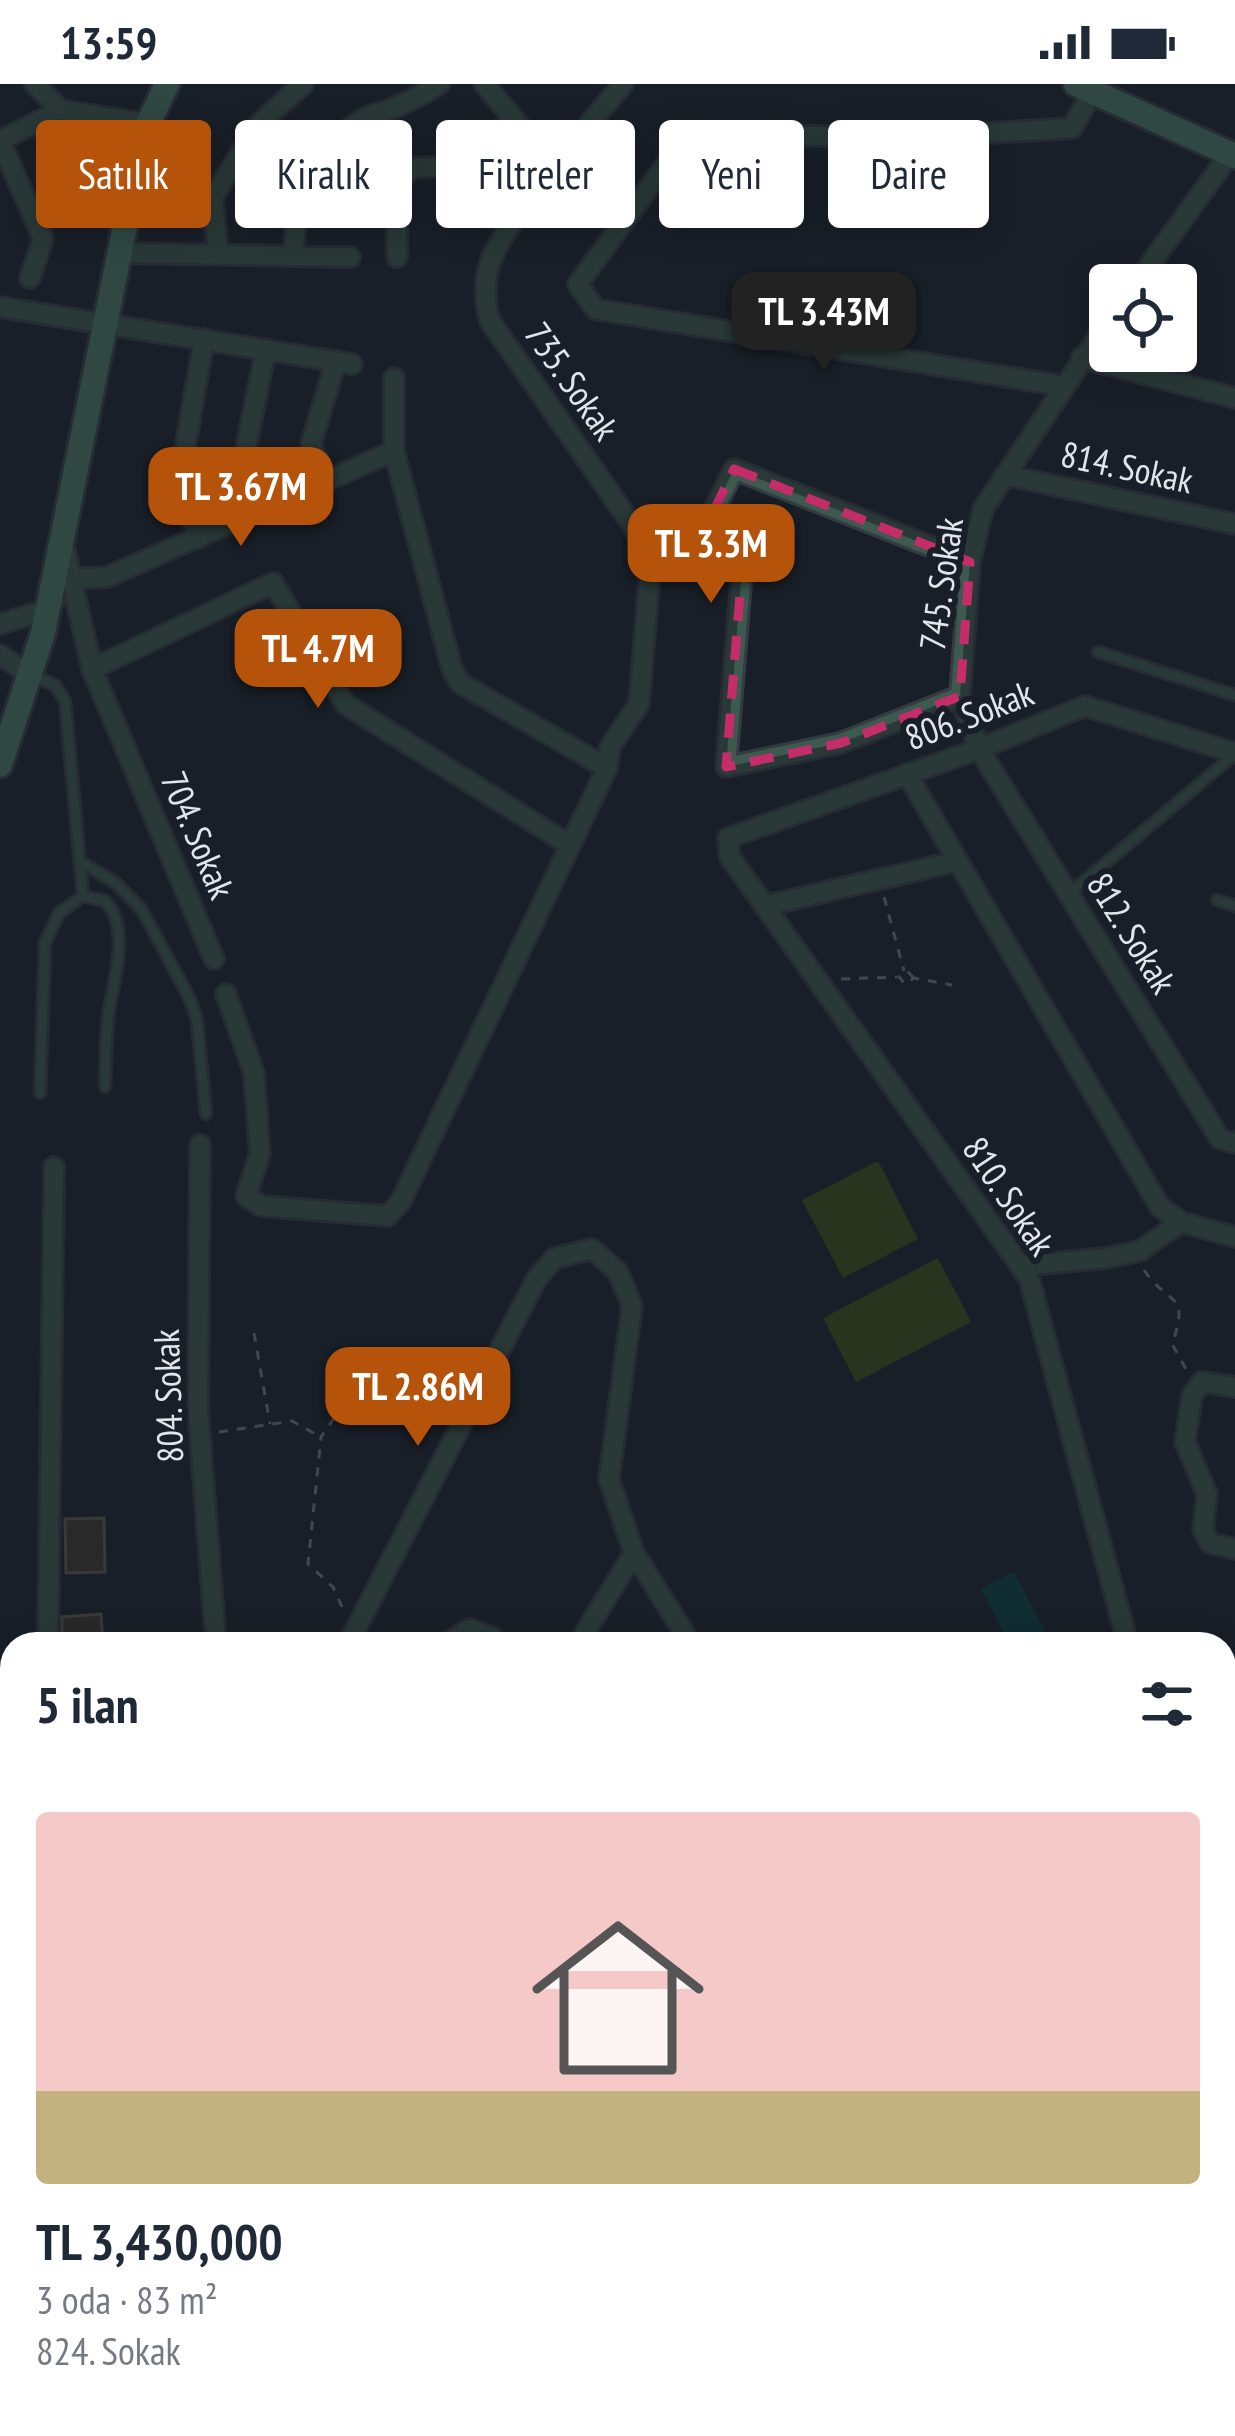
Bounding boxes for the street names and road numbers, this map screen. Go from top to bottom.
street label: 735. Sokak [515,313,630,449]
street label: 814. Sokak [1057,430,1197,503]
street label: 745. Sokak [908,514,973,653]
street label: 806. Sokak [898,669,1040,760]
street label: 704. Sokak [151,764,246,905]
street label: 812. Sokak [1077,864,1188,1002]
street label: 810. Sokak [953,1127,1066,1264]
street label: 804. Sokak [142,1328,193,1464]

